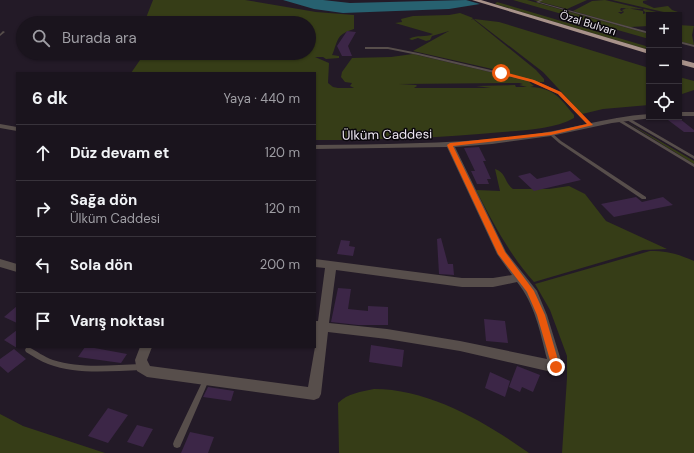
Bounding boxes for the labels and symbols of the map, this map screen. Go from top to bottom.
street label: Özal Bulvarı [558,8,618,38]
route start [492,64,510,82]
street label: Ülküm Caddesi [342,125,432,144]
route end [547,358,565,376]

